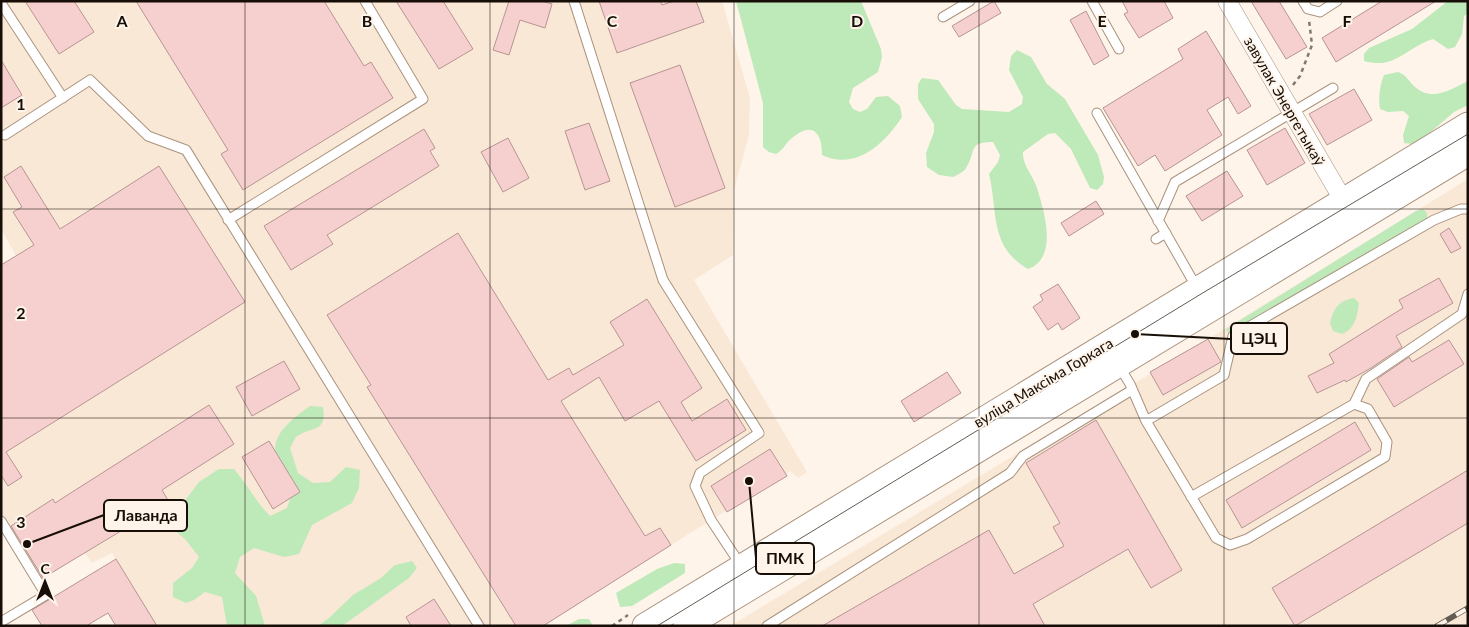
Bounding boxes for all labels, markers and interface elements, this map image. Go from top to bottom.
text: A [115,11,128,30]
text: B [362,11,372,30]
text: C [607,11,618,30]
text: D [851,11,863,30]
text: E [1097,11,1107,30]
text: F [1342,11,1352,30]
street label: завулак Энергетыкаў [1241,33,1329,169]
text: 1 [16,94,26,113]
text: 2 [16,303,26,322]
callout: ЦЭЦ [1231,323,1287,354]
text: ЦЭЦ [1241,328,1277,347]
street label: вуліца Максіма Горкага [970,333,1116,431]
callout: Лаванда [104,500,187,531]
text: Лаванда [113,505,178,524]
text: 3 [16,512,26,531]
callout: ПМК [756,543,814,574]
text: ПМК [766,548,805,567]
north arrow [20,557,70,607]
text: С [40,560,50,577]

